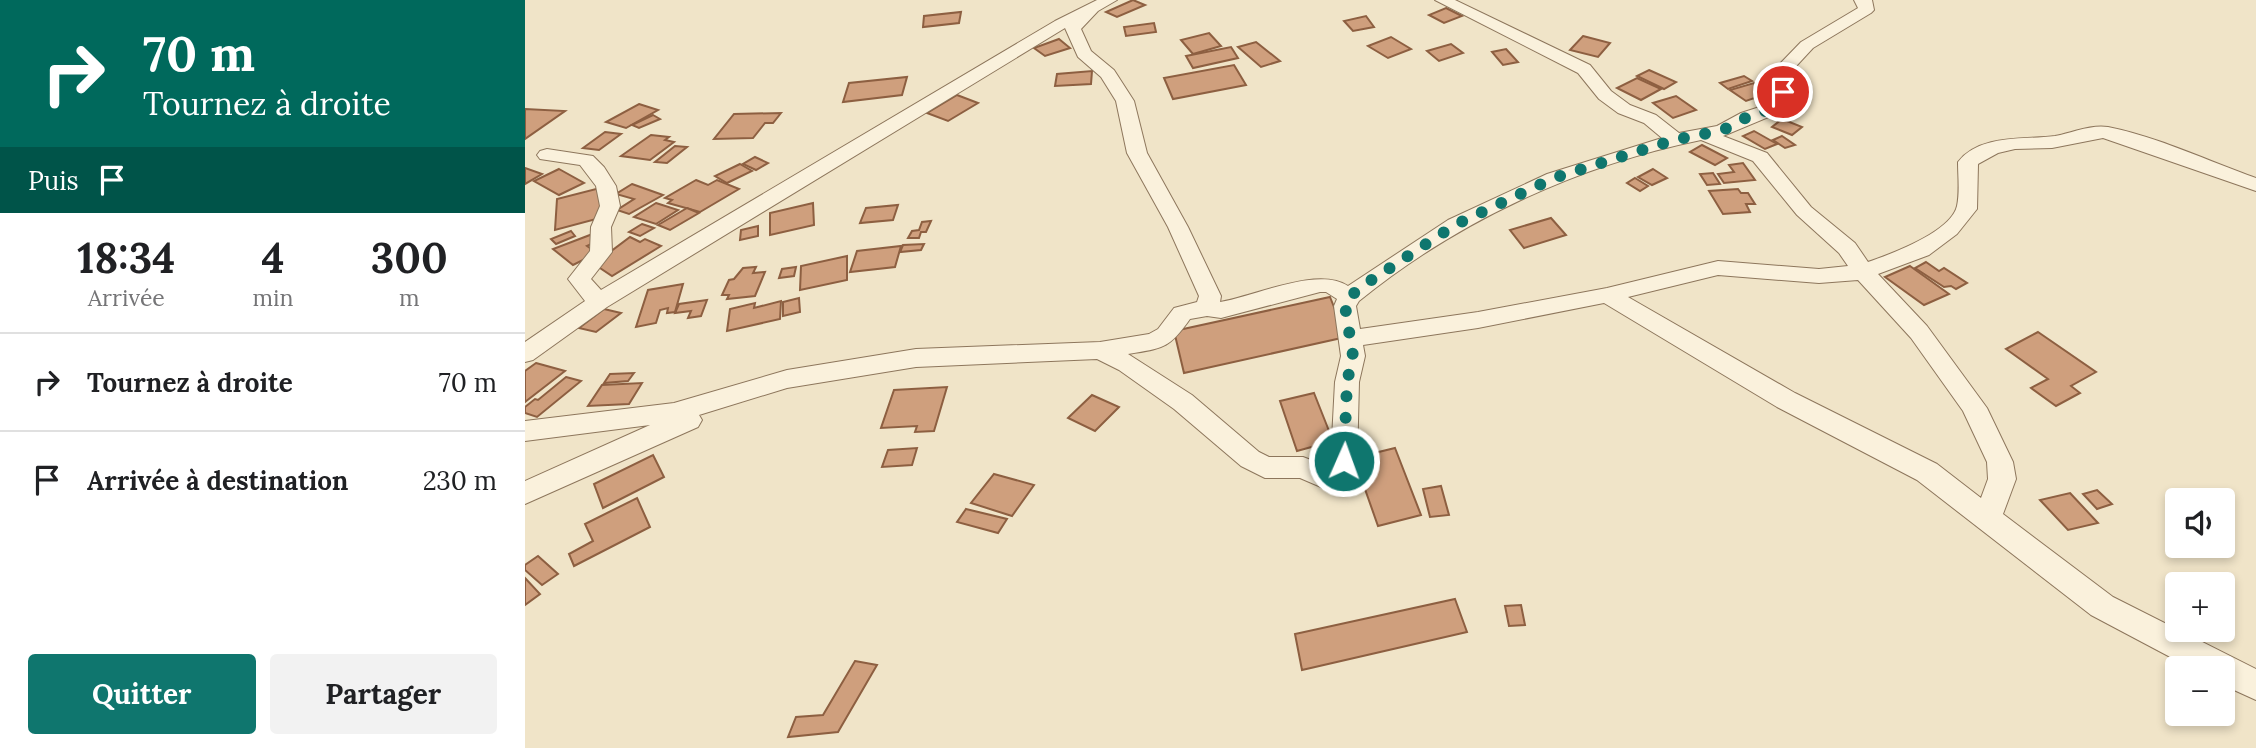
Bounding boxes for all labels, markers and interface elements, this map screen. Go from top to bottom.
text: 70 m [143,22,255,84]
icon: right [28,28,119,119]
pin [1753,62,1813,122]
icon: arrive [1764,73,1802,111]
text: Tournez à droite [143,83,391,124]
icon: arrive [93,161,131,199]
text: Puis [28,164,79,197]
text: 18:34 [77,231,175,285]
text: 4 [262,231,285,285]
text: 300 [371,231,448,285]
text: Arrivée [88,283,165,312]
text: min [253,283,294,312]
text: m [399,283,420,312]
icon: right [28,363,66,401]
text: Tournez à droite [87,366,293,399]
text: 70 m [439,366,497,399]
position arrow [1307,424,1381,498]
icon: arrive [28,461,66,499]
text: Arrivée à destination [87,464,348,497]
text: 230 m [423,464,497,497]
map controls [2165,488,2235,726]
button: sound [2165,488,2235,558]
button: + [2165,572,2235,642]
button: Quitter [28,654,256,734]
button: Partager [270,654,497,734]
button: − [2165,656,2235,726]

